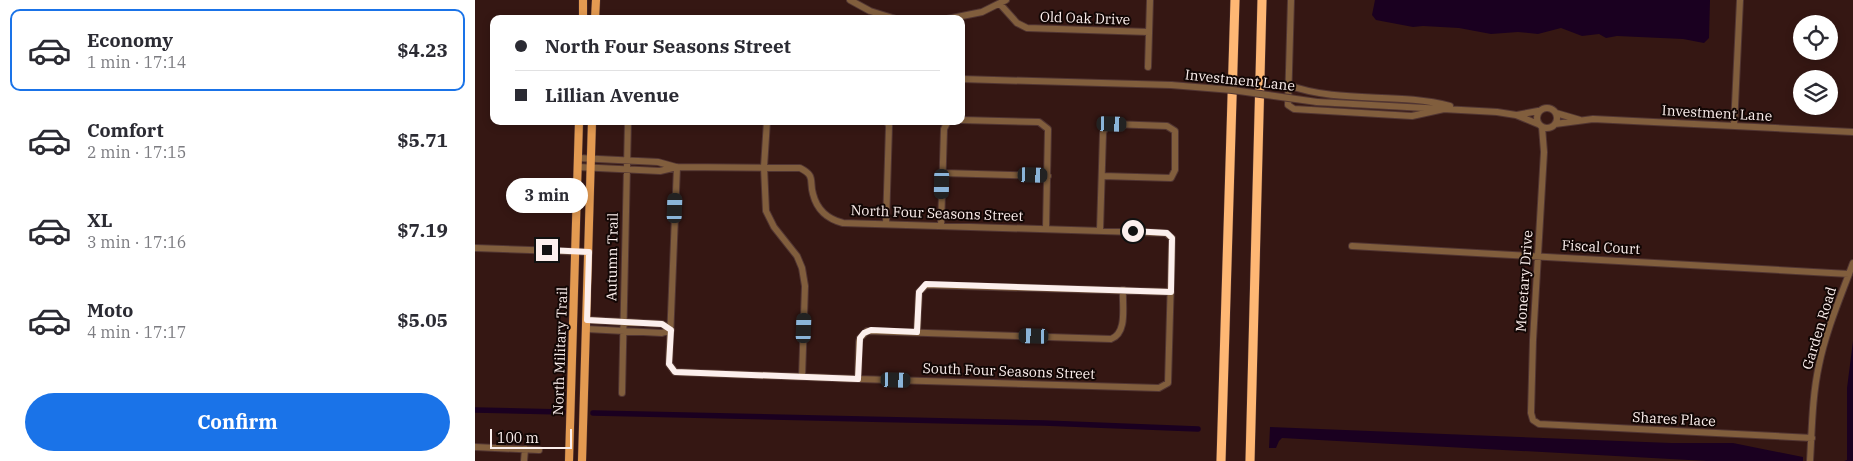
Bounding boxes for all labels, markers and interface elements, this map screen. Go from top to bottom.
street label: Old Oak Drive [1040,7,1130,29]
map controls [1793,15,1838,115]
button: locate [1793,15,1838,60]
icon: car [27,28,72,73]
text: Economy [87,28,173,52]
text: North Four Seasons Street [545,34,791,58]
text: $4.23 [397,38,448,62]
text: 1 min · 17:14 [87,52,186,72]
street label: Investment Lane [1184,65,1296,95]
button: layers [1793,70,1838,115]
text: Lillian Avenue [545,83,679,107]
street label: Investment Lane [1661,101,1773,125]
car [1096,116,1127,132]
icon: car [27,118,72,163]
text: Comfort [87,118,164,142]
text: $5.71 [397,128,448,152]
text: 2 min · 17:15 [87,142,186,162]
car [1017,167,1048,183]
car [934,169,949,199]
callout: 3 min [506,178,588,212]
text: 3 min [525,185,569,205]
car [666,193,683,223]
street label: North Four Seasons Street [850,201,1024,225]
icon: car [27,208,72,253]
text: XL [87,208,113,232]
street label: Autumn Trail [602,213,622,301]
text: $7.19 [397,218,448,242]
route start [1122,220,1144,242]
street label: Monetary Drive [1511,230,1537,332]
text: 3 min · 17:16 [87,232,186,252]
street label: Fiscal Court [1561,236,1641,258]
route end [536,239,558,261]
street label: Garden Road [1798,284,1840,372]
street label: North Military Trail [549,286,571,416]
icon: car [27,298,72,343]
text: Moto [87,298,133,322]
text: $5.05 [397,308,448,332]
car [795,313,812,343]
text: 4 min · 17:17 [87,322,186,342]
car [1018,328,1049,344]
street label: South Four Seasons Street [922,359,1096,383]
car [880,372,911,388]
button: Confirm [25,393,450,451]
street label: Shares Place [1632,408,1716,430]
scale bar [490,426,573,449]
text: 100 m [497,429,539,447]

